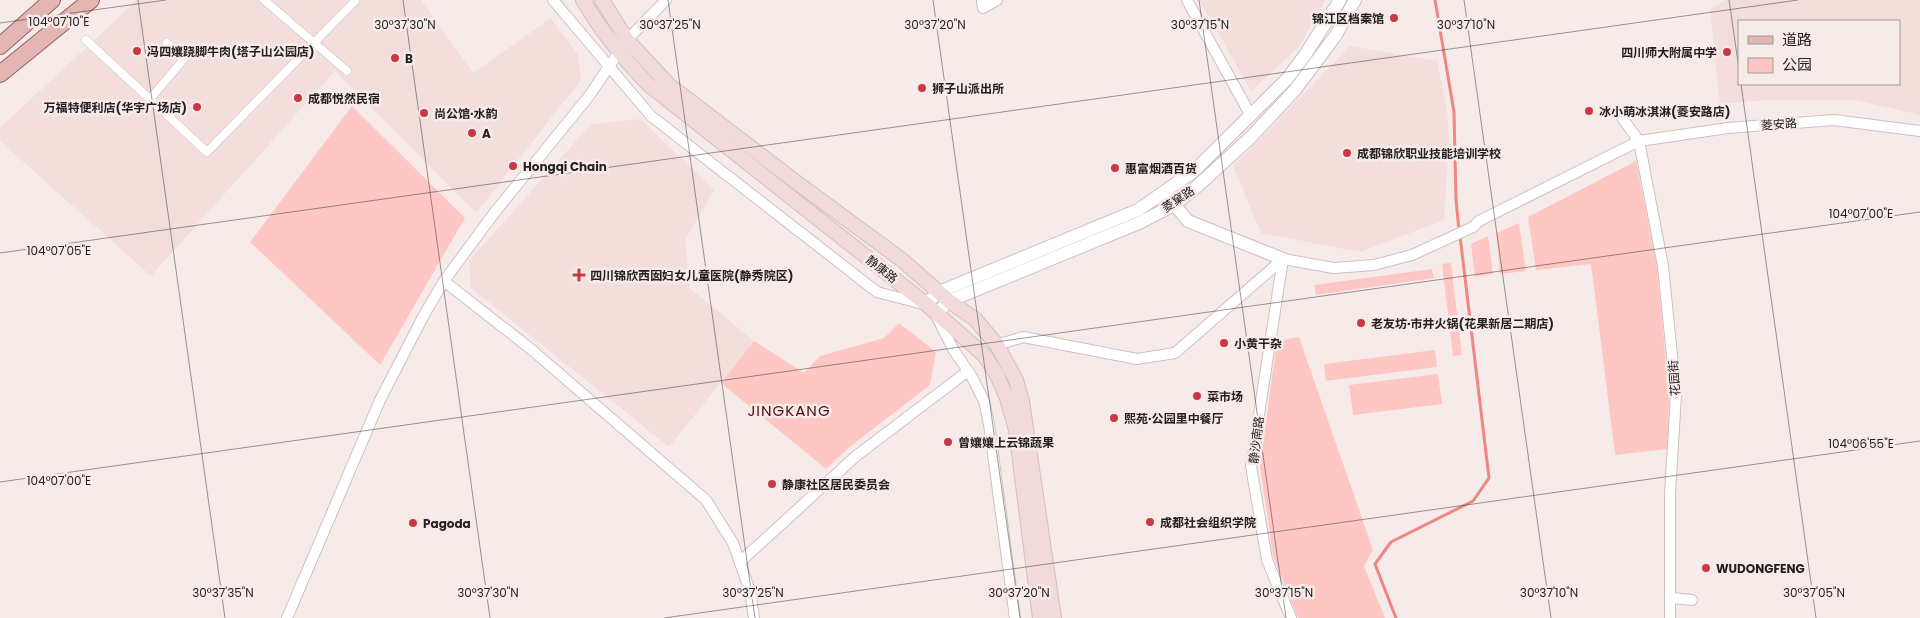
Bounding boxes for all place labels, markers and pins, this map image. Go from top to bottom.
place label: 锦江区档案馆 [1312,10,1384,27]
marker: 锦江区档案馆 [1388,12,1400,24]
place label: 冯四孃跷脚牛肉(塔子山公园店) [147,43,314,60]
place label: 四川师大附属中学 [1621,44,1717,61]
marker: 冯四孃跷脚牛肉(塔子山公园店) [131,45,143,57]
marker: 四川师大附属中学 [1721,46,1733,58]
place label: B [405,50,413,67]
marker: B [389,52,401,64]
place label: 狮子山派出所 [932,80,1004,97]
marker: 狮子山派出所 [916,82,928,94]
place label: 成都悦然民宿 [308,90,380,107]
marker: 成都悦然民宿 [292,92,304,104]
place label: 万福特便利店(华宇广场店) [44,99,187,116]
marker: 万福特便利店(华宇广场店) [191,101,203,113]
place label: 冰小萌冰淇淋(菱安路店) [1599,103,1730,120]
place label: 尚公馆·水韵 [434,105,498,122]
marker: 冰小萌冰淇淋(菱安路店) [1583,105,1595,117]
marker: 尚公馆·水韵 [418,107,430,119]
place label: A [482,125,491,142]
marker: A [466,127,478,139]
place label: 成都锦欣职业技能培训学校 [1357,145,1501,162]
marker: 成都锦欣职业技能培训学校 [1341,147,1353,159]
place label: Hongqi Chain [523,158,607,175]
marker: Hongqi Chain [507,160,519,172]
place label: 惠富烟酒百货 [1125,160,1197,177]
marker: 惠富烟酒百货 [1109,162,1121,174]
place label: 四川锦欣西囡妇女儿童医院(静秀院区) [590,267,793,284]
marker: 四川锦欣西囡妇女儿童医院(静秀院区) [572,268,586,282]
place label: 老友坊·市井火锅(花果新居二期店) [1371,315,1554,332]
marker: 老友坊·市井火锅(花果新居二期店) [1355,317,1367,329]
place label: 小黄干杂 [1234,335,1282,352]
marker: 小黄干杂 [1218,337,1230,349]
place label: 菜市场 [1207,388,1243,405]
marker: 菜市场 [1191,390,1203,402]
place label: 熙苑·公园里中餐厅 [1124,410,1224,427]
marker: 熙苑·公园里中餐厅 [1108,412,1120,424]
place label: 曾孃孃上云锦蔬果 [958,434,1054,451]
marker: 曾孃孃上云锦蔬果 [942,436,954,448]
place label: 静康社区居民委员会 [782,476,890,493]
marker: 静康社区居民委员会 [766,478,778,490]
place label: 成都社会组织学院 [1160,514,1256,531]
place label: Pagoda [423,515,471,532]
marker: 成都社会组织学院 [1144,516,1156,528]
marker: Pagoda [407,517,419,529]
place label: WUDONGFENG [1716,560,1805,577]
marker: WUDONGFENG [1700,562,1712,574]

